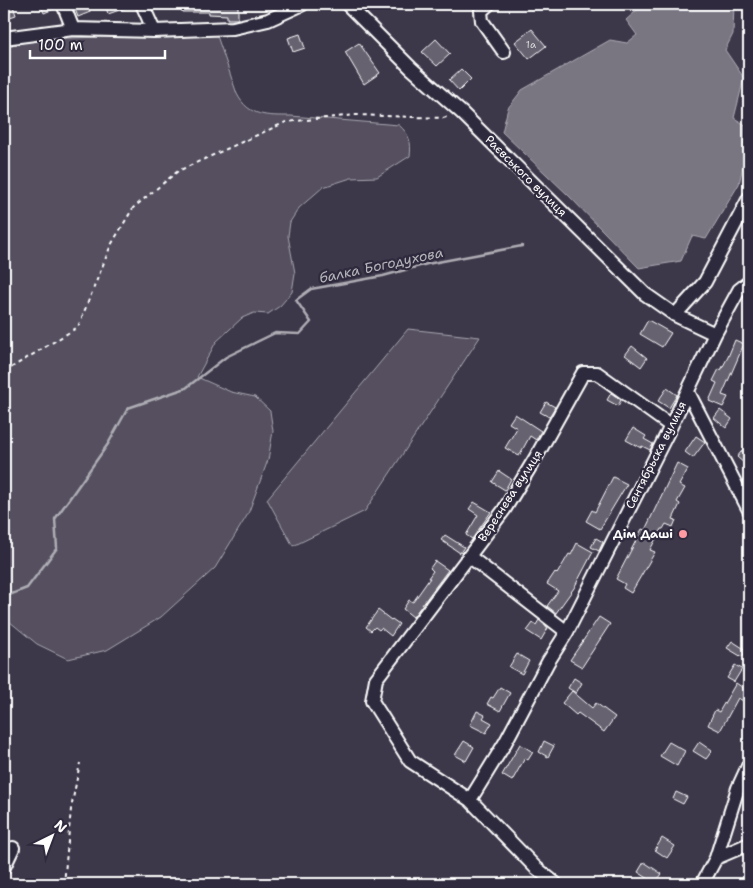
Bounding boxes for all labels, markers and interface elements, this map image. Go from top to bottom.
scale bar [30,28,165,60]
text: 100 m [38,35,83,55]
house number: 1а [526,38,537,51]
street label: Раєвського вулиця [482,132,570,220]
water label: балка Богодухова [317,243,445,287]
street label: Сентябрьска вулиця [622,398,690,512]
street label: Вереснева вулиця [474,447,546,545]
place label: Дім Даші [613,526,673,542]
marker: Дім Даші [677,528,689,540]
north arrow [28,810,78,860]
text: N [51,816,71,837]

